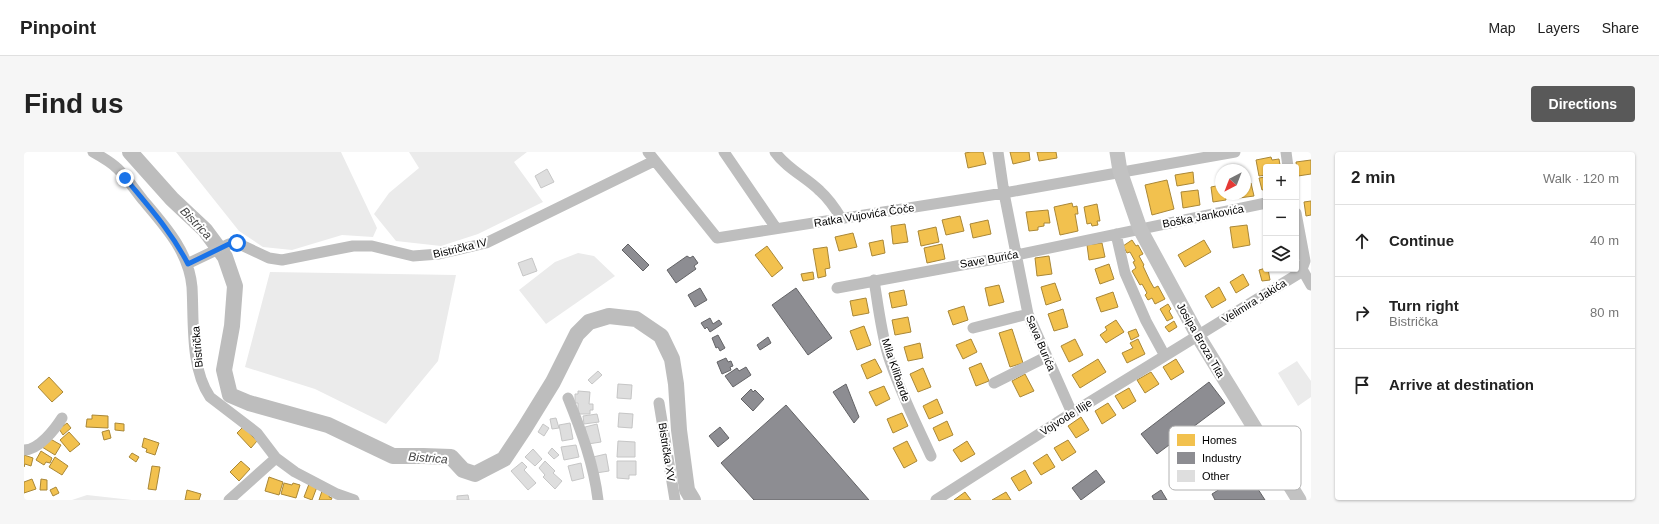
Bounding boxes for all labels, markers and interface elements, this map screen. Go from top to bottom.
text: Pinpoint [20,17,96,38]
text: Map [1488,20,1516,36]
text: Layers [1538,20,1580,36]
text: Share [1602,20,1639,36]
button: Directions [1531,86,1635,122]
text: Find us [24,88,124,119]
north arrow [1215,164,1251,200]
map controls [1263,164,1299,272]
button: + [1263,164,1299,200]
text: 2 min [1351,168,1395,187]
route end [116,169,134,187]
text: Walk · 120 m [1543,171,1619,186]
button: − [1263,200,1299,236]
street label: Ratka Vujovića Čoče [813,201,915,229]
street label: Boška Jankovića [1161,202,1246,230]
water label: Bistrica [177,204,215,242]
icon: ahead [1351,230,1373,252]
text: Continue [1389,232,1454,249]
text: 40 m [1590,233,1619,248]
route start [228,234,246,252]
street label: Bistrička IV [432,236,489,260]
button: layers [1263,236,1299,272]
street label: Save Burića [959,248,1020,270]
street label: Velimira Jakića [1220,276,1289,326]
text: Turn right [1389,297,1459,314]
street label: Josipa Broza Tita [1175,300,1228,380]
icon: right [1351,302,1373,324]
text: 80 m [1590,305,1619,320]
street label: Sava Burića [1024,313,1058,373]
text: Bistrička [1389,314,1438,329]
street label: Bistrička [189,325,205,368]
street label: Mila Kilibarde [880,337,912,403]
icon: arrive [1351,374,1373,396]
text: Arrive at destination [1389,376,1534,393]
street label: Vojvode Ilije [1038,396,1094,438]
street label: Bistrička XV [656,422,678,483]
legend [1169,426,1301,490]
text: Homes [1202,434,1237,446]
water label: Bistrica [408,450,448,466]
text: Industry [1202,452,1242,464]
text: Other [1202,470,1230,482]

